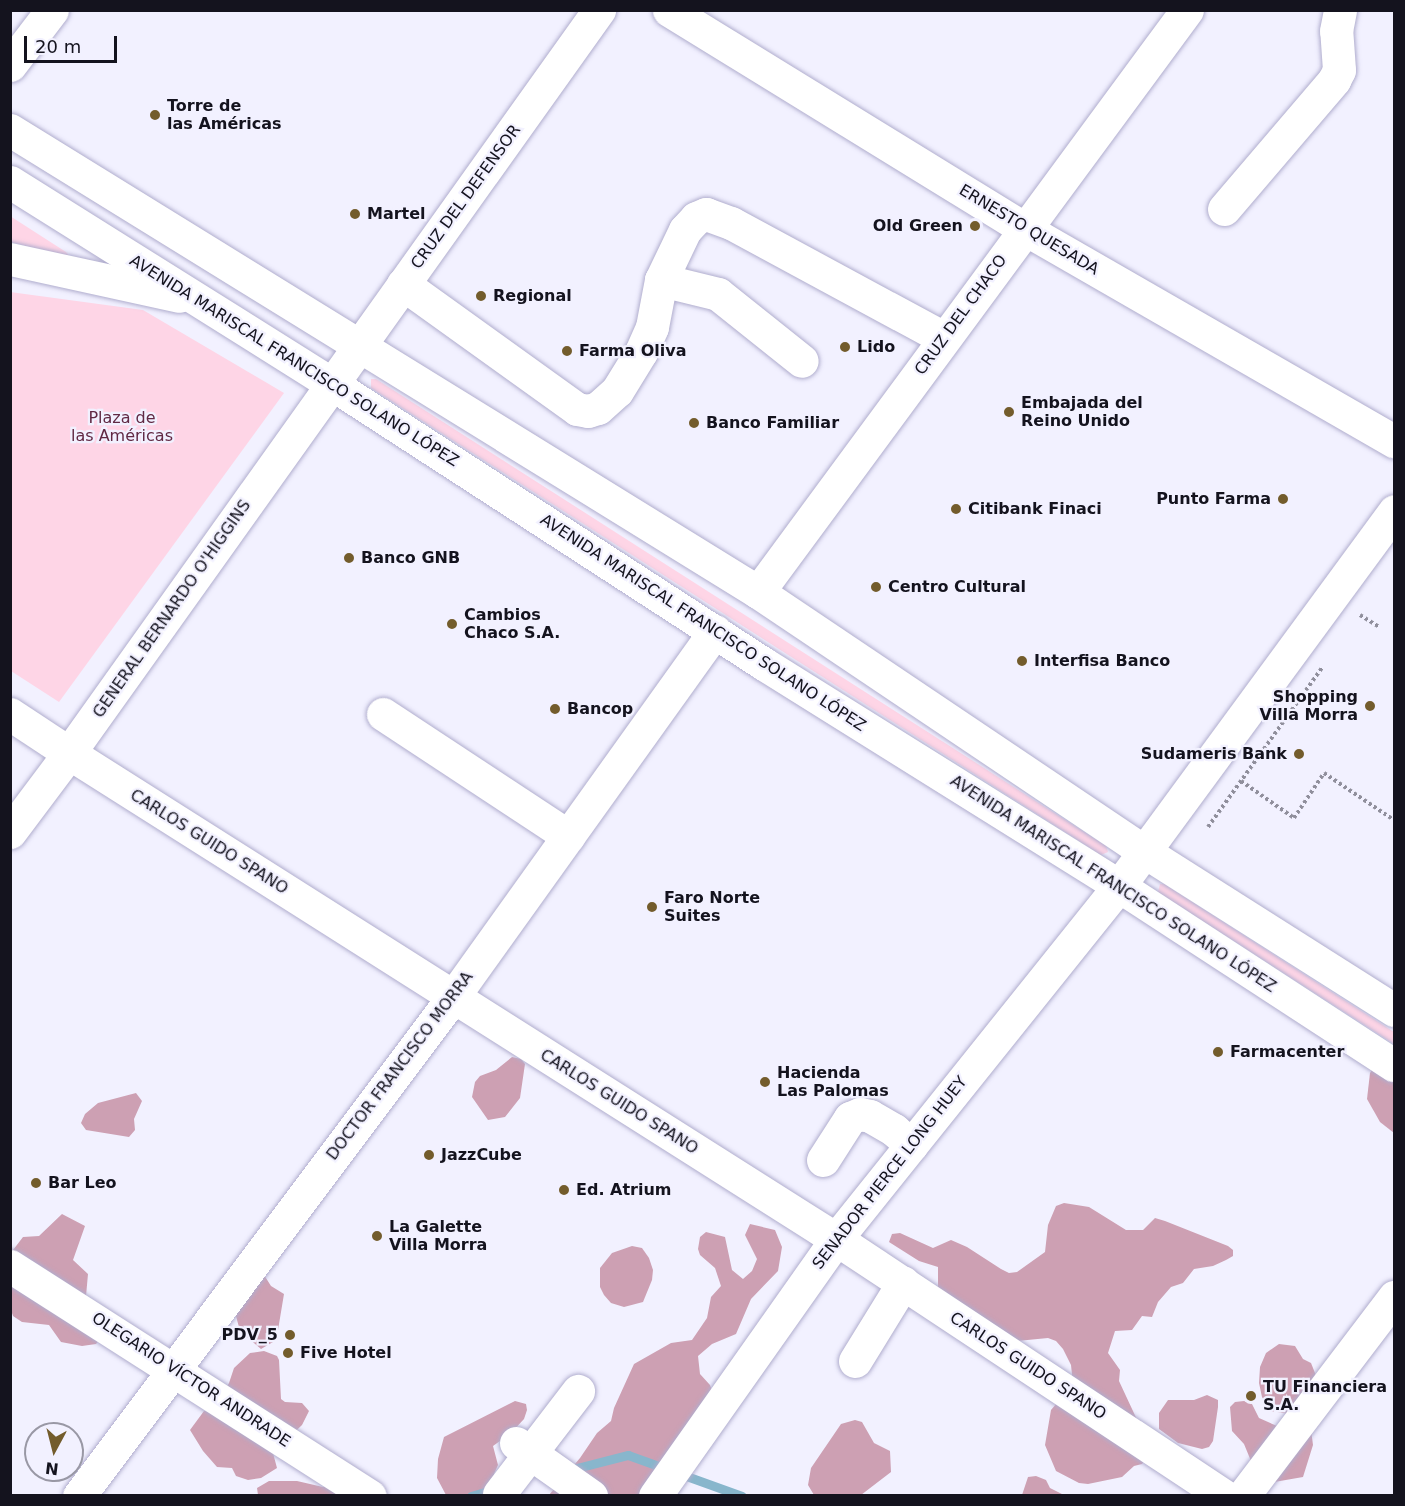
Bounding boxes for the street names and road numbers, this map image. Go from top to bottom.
street label: CRUZ DEL DEFENSOR [407,121,525,273]
street label: ERNESTO QUESADA [956,181,1102,279]
street label: AVENIDA MARISCAL FRANCISCO SOLANO LÓPEZ [126,251,462,471]
street label: CRUZ DEL CHACO [911,251,1011,379]
street label: GENERAL BERNARDO O'HIGGINS [89,496,255,722]
street label: AVENIDA MARISCAL FRANCISCO SOLANO LÓPEZ [537,510,869,736]
street label: AVENIDA MARISCAL FRANCISCO SOLANO LÓPEZ [947,771,1279,997]
street label: CARLOS GUIDO SPANO [127,785,291,899]
street label: DOCTOR FRANCISCO MORRA [323,968,477,1164]
street label: CARLOS GUIDO SPANO [537,1045,701,1159]
street label: SENADOR PIERCE LONG HUEY [809,1073,971,1273]
street label: CARLOS GUIDO SPANO [946,1308,1110,1424]
street label: OLEGARIO VÍCTOR ANDRADE [88,1309,294,1451]

